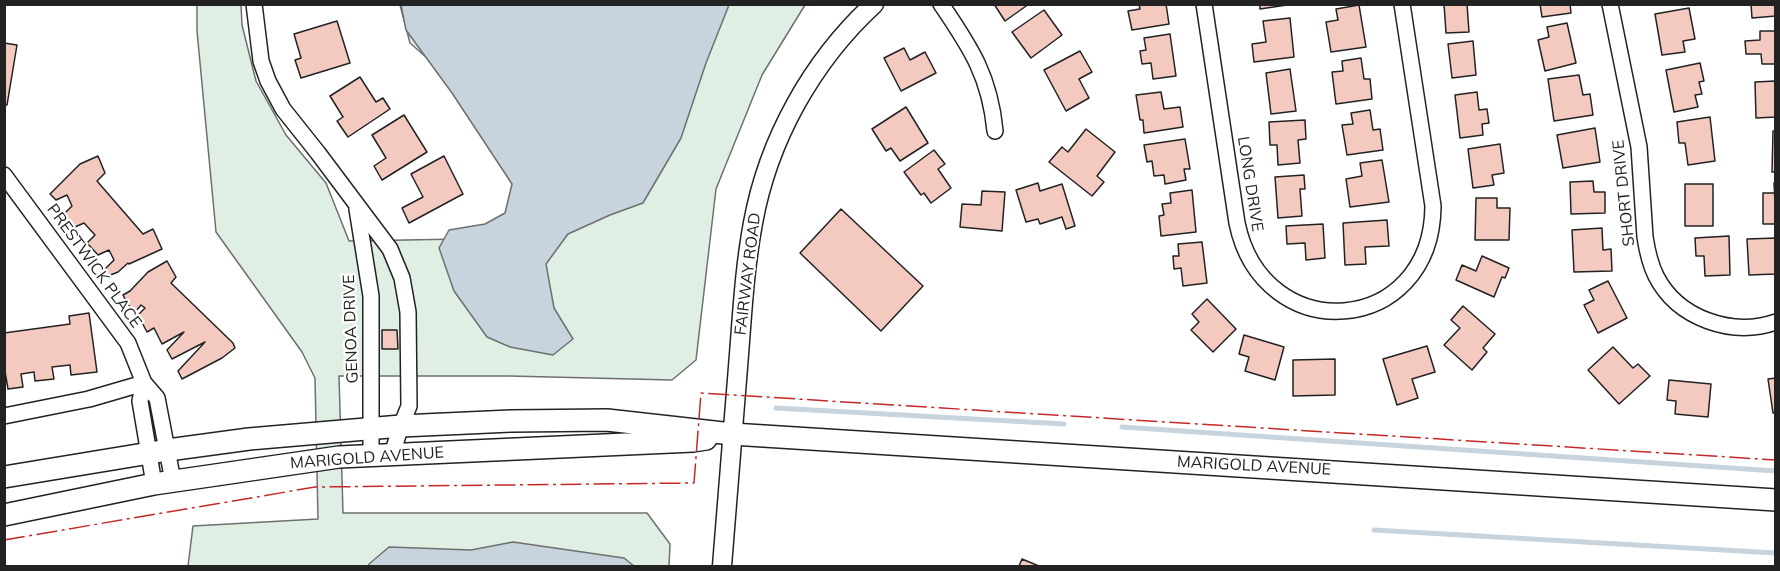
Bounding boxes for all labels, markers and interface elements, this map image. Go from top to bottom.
street label: LONG DRIVE [1233,135,1267,233]
street label: SHORT DRIVE [1609,139,1639,247]
street label: PRESTWICK PLACE [43,200,145,332]
street label: FAIRWAY ROAD [731,212,765,336]
street label: GENOA DRIVE [340,274,362,384]
street label: MARIGOLD AVENUE [289,443,445,473]
street label: MARIGOLD AVENUE [1177,452,1331,480]

